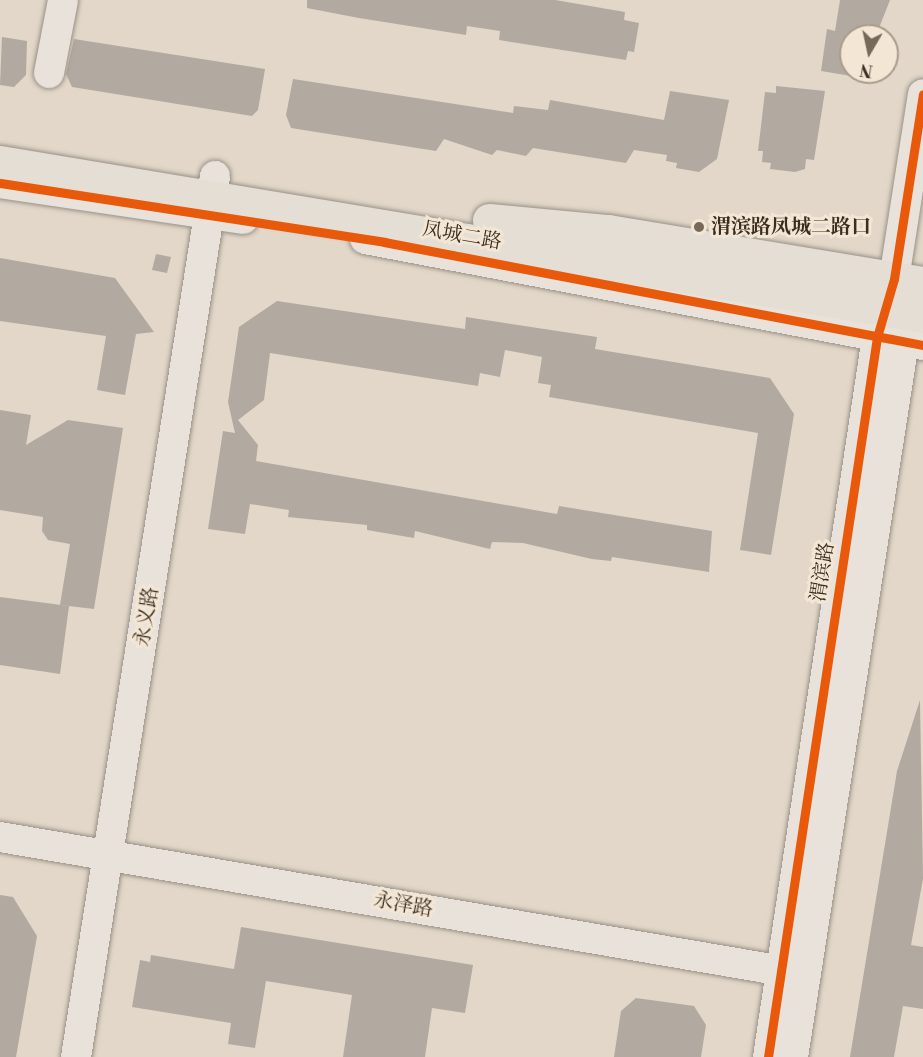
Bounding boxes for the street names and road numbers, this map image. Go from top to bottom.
street label: 凤城二路 [421,217,503,255]
street label: 渭滨路 [806,540,840,604]
street label: 永义路 [130,585,164,649]
street label: 永泽路 [371,888,435,922]

